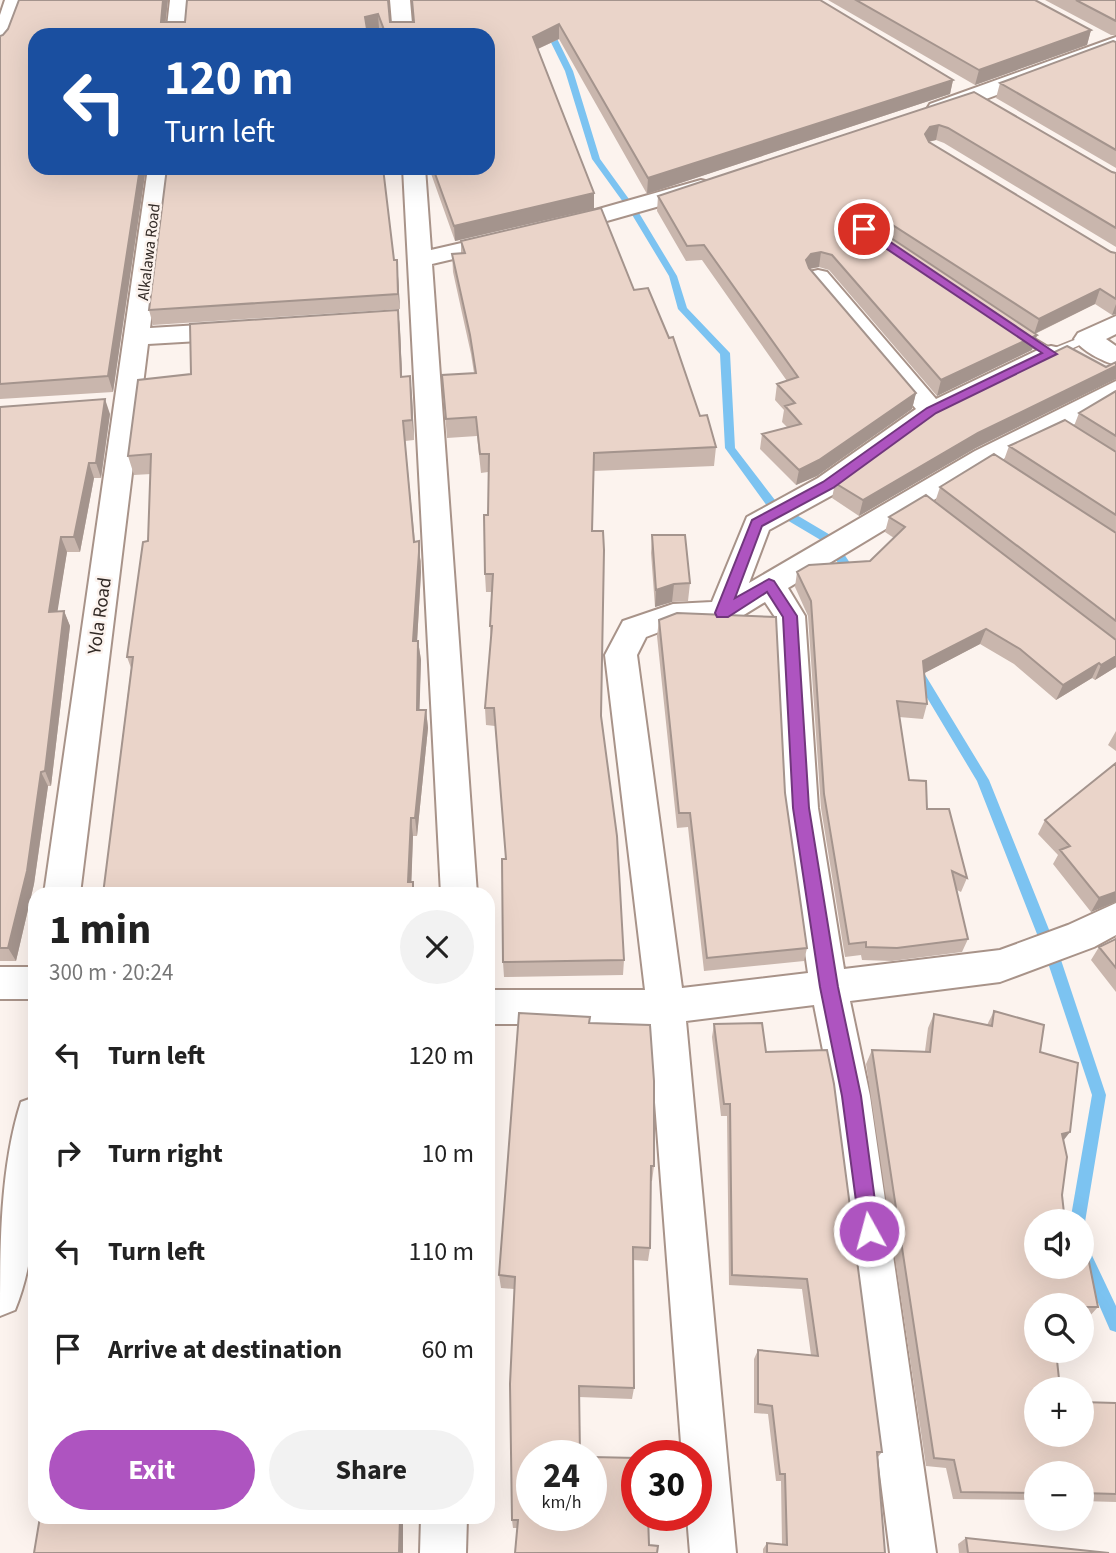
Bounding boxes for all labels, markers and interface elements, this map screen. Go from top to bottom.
text: 120 m [164,44,293,114]
icon: left [49,56,140,147]
text: Turn left [164,109,275,155]
pin [834,199,894,259]
street label: Alkalawa Road [132,202,166,302]
icon: arrive [845,210,883,248]
street label: Yola Road [81,576,119,657]
text: 1 min [49,900,151,960]
button: close [400,910,474,984]
text: 300 m · 20:24 [49,956,173,989]
icon: left [49,1036,87,1074]
text: Turn left [108,1037,205,1074]
text: 120 m [408,1037,474,1074]
icon: right [49,1134,87,1172]
text: Turn right [108,1135,223,1172]
text: 10 m [421,1135,474,1172]
position arrow [832,1194,906,1268]
map controls [1024,1209,1094,1531]
button: sound [1024,1209,1094,1279]
icon: left [49,1232,87,1270]
text: Turn left [108,1233,205,1270]
text: 110 m [408,1233,474,1270]
button: search [1024,1293,1094,1363]
icon: arrive [49,1330,87,1368]
text: Arrive at destination [108,1331,342,1368]
text: 60 m [421,1331,474,1368]
button: + [1024,1377,1094,1447]
button: Exit [49,1430,255,1510]
button: Share [269,1430,474,1510]
speed limit sign: 30 [621,1440,712,1531]
text: 24 [543,1451,580,1501]
button: − [1024,1461,1094,1531]
text: km/h [542,1490,581,1515]

